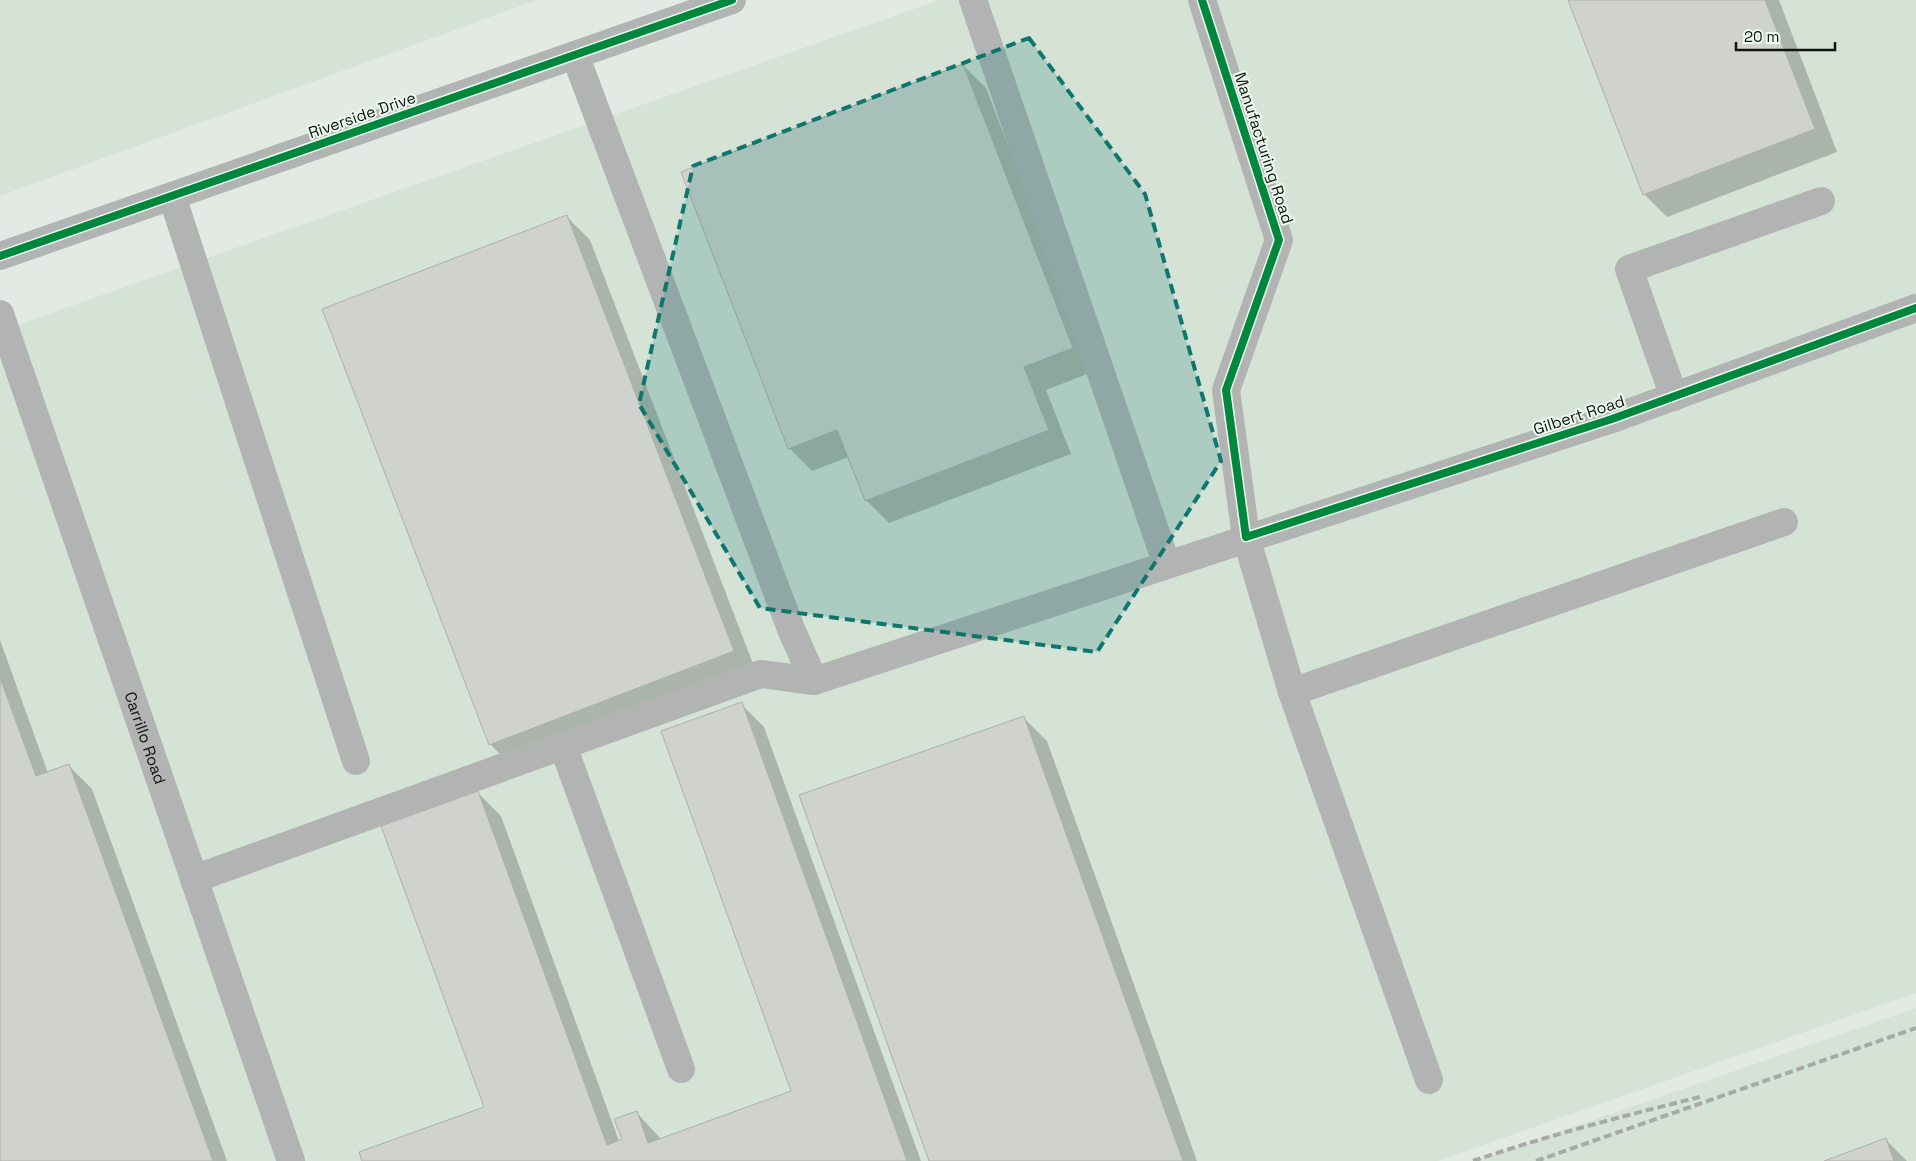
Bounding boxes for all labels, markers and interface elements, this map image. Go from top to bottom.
scale bar [1736,20,1835,52]
text: 20 m [1744,27,1779,46]
street label: Manufacturing Road [1230,70,1298,226]
street label: Riverside Drive [306,87,418,143]
street label: Gilbert Road [1531,390,1627,440]
street label: Carrillo Road [120,689,171,787]

